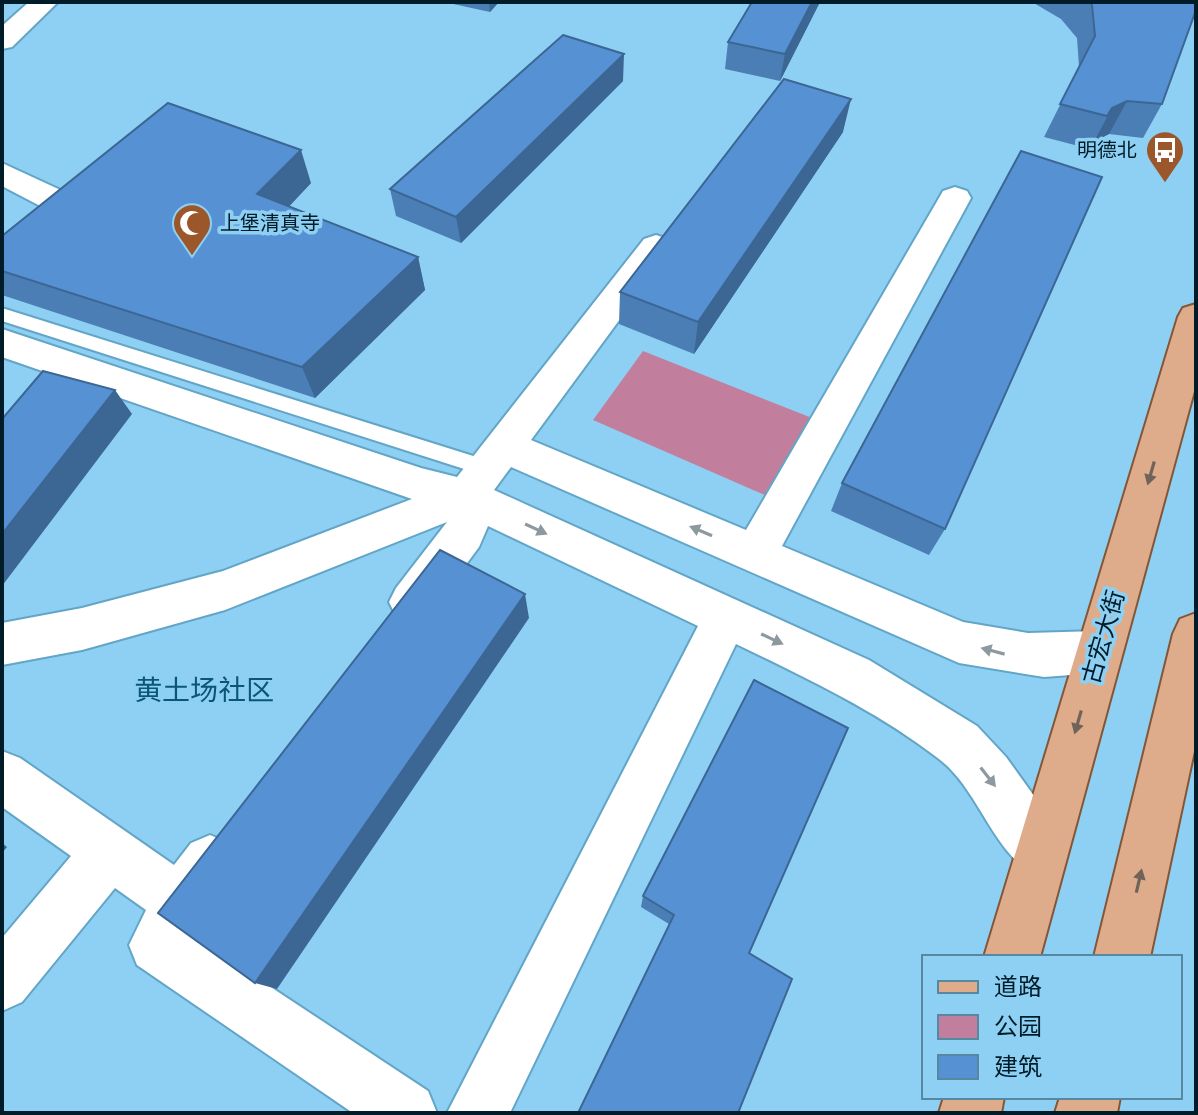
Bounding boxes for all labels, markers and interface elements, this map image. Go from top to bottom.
bus stop icon: 明德北 [1144,129,1186,184]
place label: 明德北 [1077,139,1137,161]
mosque icon: 上堡清真寺 [171,202,213,257]
place label: 上堡清真寺 [220,212,320,234]
one-way arrow [1144,461,1157,485]
one-way arrow [525,522,548,536]
one-way arrow [690,524,713,537]
street label: 古宏大街 [1077,587,1129,687]
one-way arrow [760,632,783,646]
one-way arrow [981,644,1006,656]
district label: 黄土场社区 [134,675,274,706]
one-way arrow [1071,711,1084,735]
one-way arrow [980,767,996,788]
one-way arrow [1133,868,1146,893]
legend [922,955,1182,1099]
text: 道路 [994,973,1042,1000]
text: 公园 [994,1013,1042,1040]
text: 建筑 [994,1053,1042,1080]

